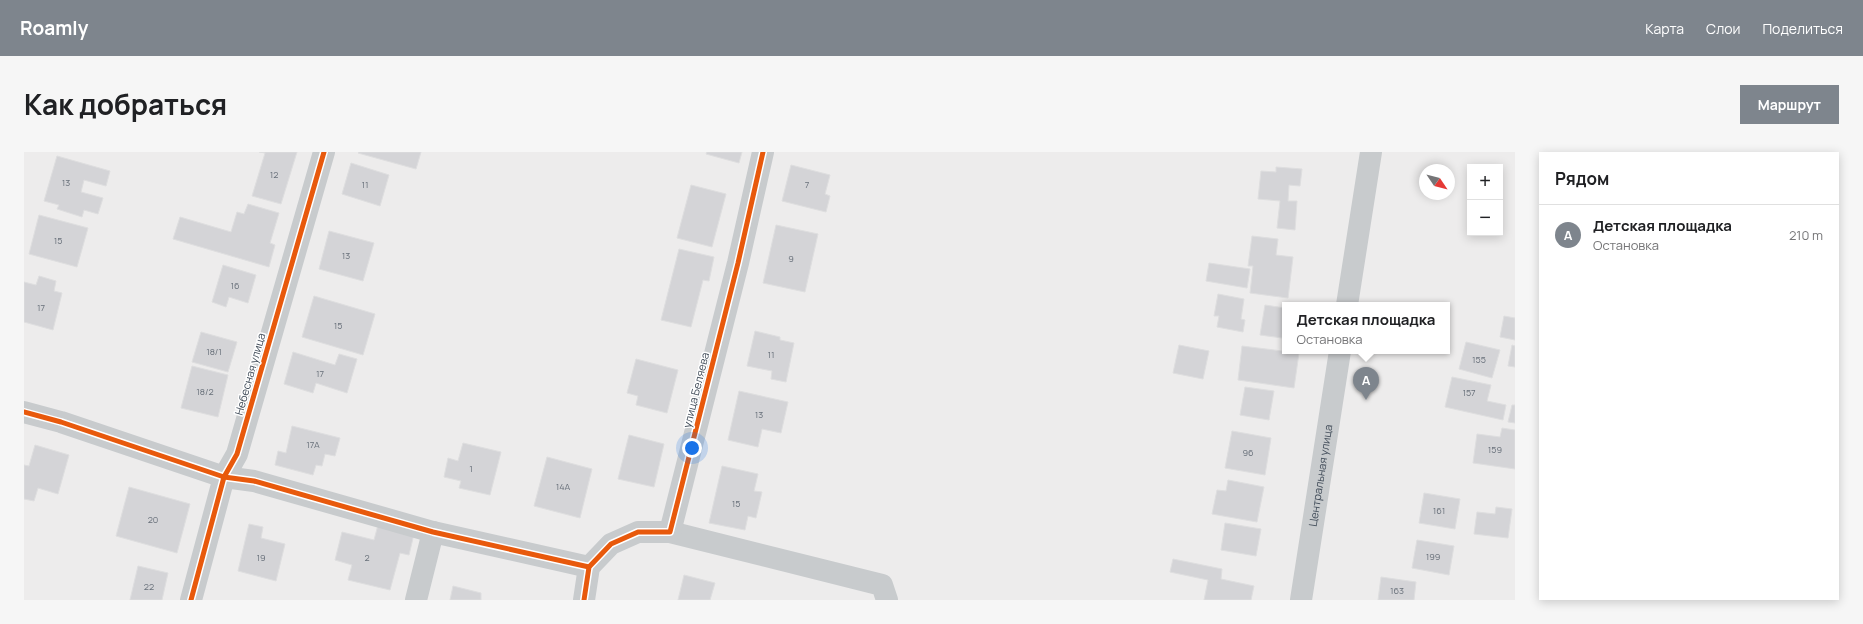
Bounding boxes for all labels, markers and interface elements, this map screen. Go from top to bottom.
text: Roamly [20,15,88,41]
text: Карта [1645,19,1684,38]
text: Слои [1706,19,1740,38]
text: Поделиться [1762,19,1843,38]
text: Как добраться [24,85,227,123]
button: Маршрут [1740,85,1839,124]
north arrow [1419,164,1455,200]
map controls [1467,164,1503,236]
button: + [1467,164,1503,200]
text: Рядом [1555,167,1609,190]
house number: 12 [270,168,278,181]
house number: 13 [62,176,70,189]
house number: 11 [361,178,369,191]
house number: 7 [805,178,810,191]
button: − [1467,200,1503,236]
text: Детская площадка [1593,215,1732,236]
text: A [1564,226,1572,244]
text: 210 m [1789,226,1823,244]
house number: 15 [54,234,62,247]
text: Остановка [1593,236,1659,254]
house number: 13 [342,249,350,262]
house number: 9 [788,252,794,265]
house number: 16 [230,279,240,292]
house number: 17 [37,301,45,314]
popup [1282,302,1450,354]
text: Детская площадка [1296,309,1436,330]
house number: 15 [334,319,342,332]
text: Остановка [1296,330,1362,348]
street label: Небесная улица [231,331,268,417]
house number: 18/1 [206,345,222,358]
house number: 11 [767,348,775,361]
street label: улица Беляева [679,351,712,429]
house number: 155 [1472,353,1486,366]
house number: 17 [316,367,324,380]
pin: A [1353,367,1379,400]
house number: 18/2 [196,385,214,398]
house number: 157 [1462,386,1476,399]
house number: 13 [755,408,763,421]
street label: Центральная улица [1305,423,1335,528]
house number: 17А [306,438,320,451]
your location [682,438,702,458]
house number: 159 [1488,443,1502,456]
house number: 96 [1242,446,1254,459]
house number: 1 [469,462,473,475]
house number: 14А [556,480,571,493]
house number: 15 [732,497,740,510]
house number: 161 [1433,504,1445,517]
house number: 20 [148,513,158,526]
house number: 199 [1426,550,1440,563]
house number: 19 [256,551,266,564]
house number: 2 [364,551,370,564]
house number: 22 [144,580,154,593]
house number: 163 [1390,584,1404,597]

